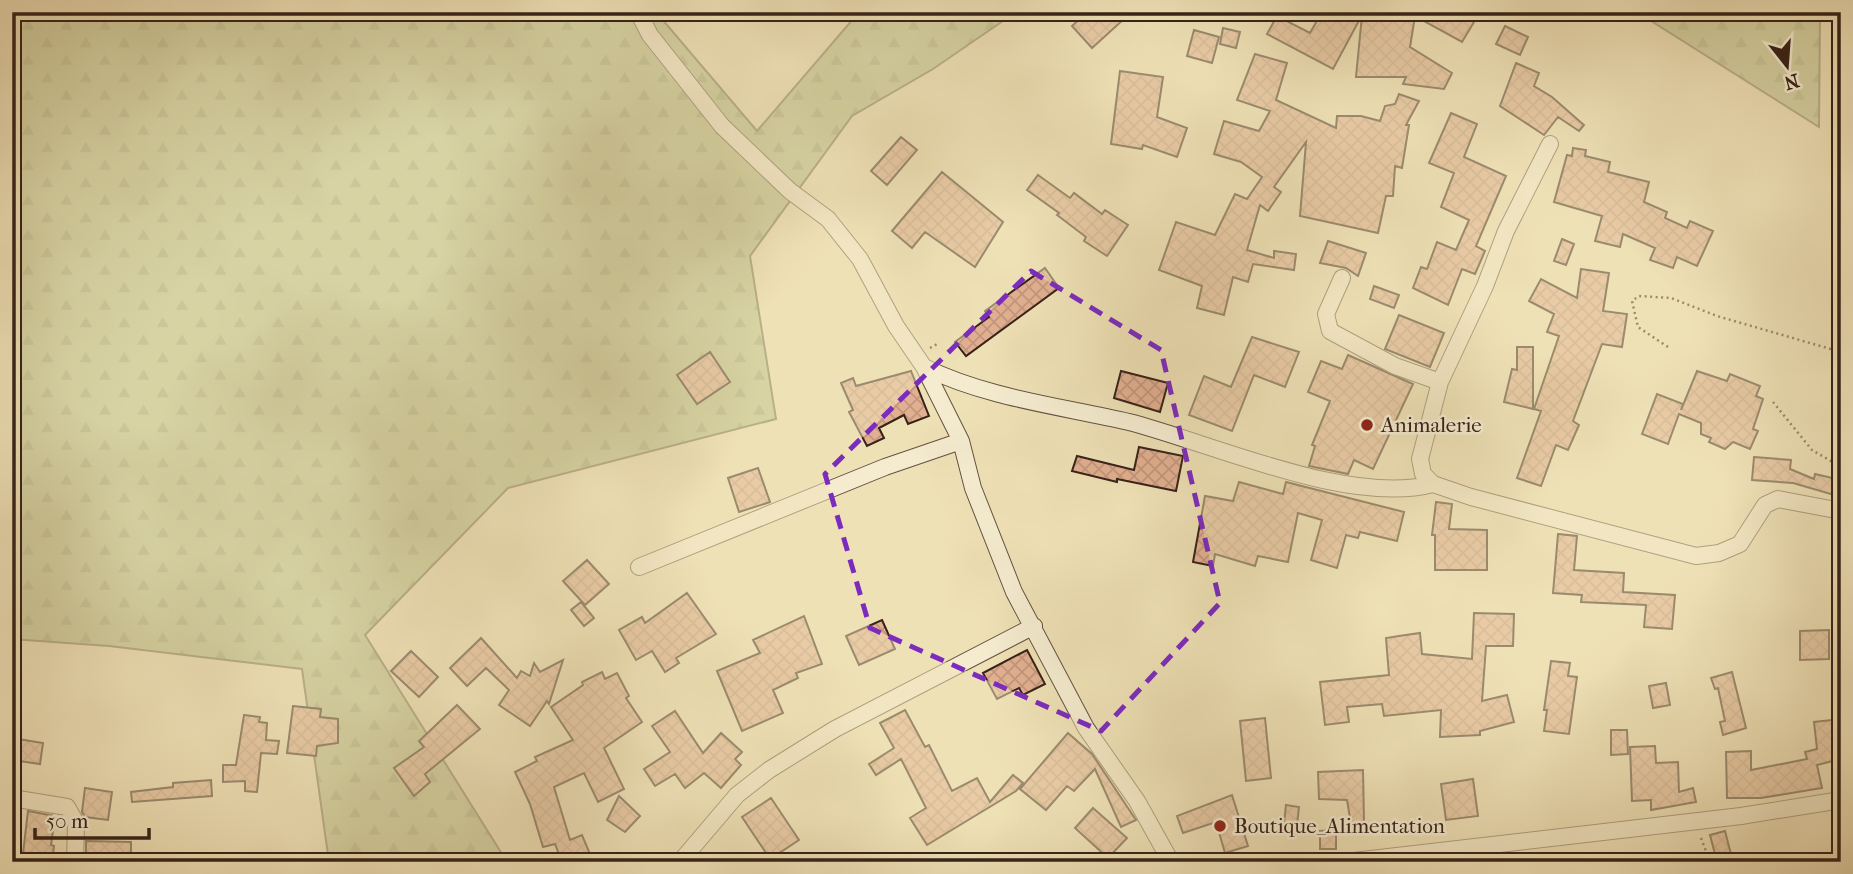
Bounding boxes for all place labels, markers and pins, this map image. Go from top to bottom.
place label: Animalerie [1380,413,1482,437]
marker: Animalerie [1359,417,1375,433]
place label: Boutique_Alimentation [1234,814,1445,838]
marker: Boutique_Alimentation [1212,818,1228,834]

